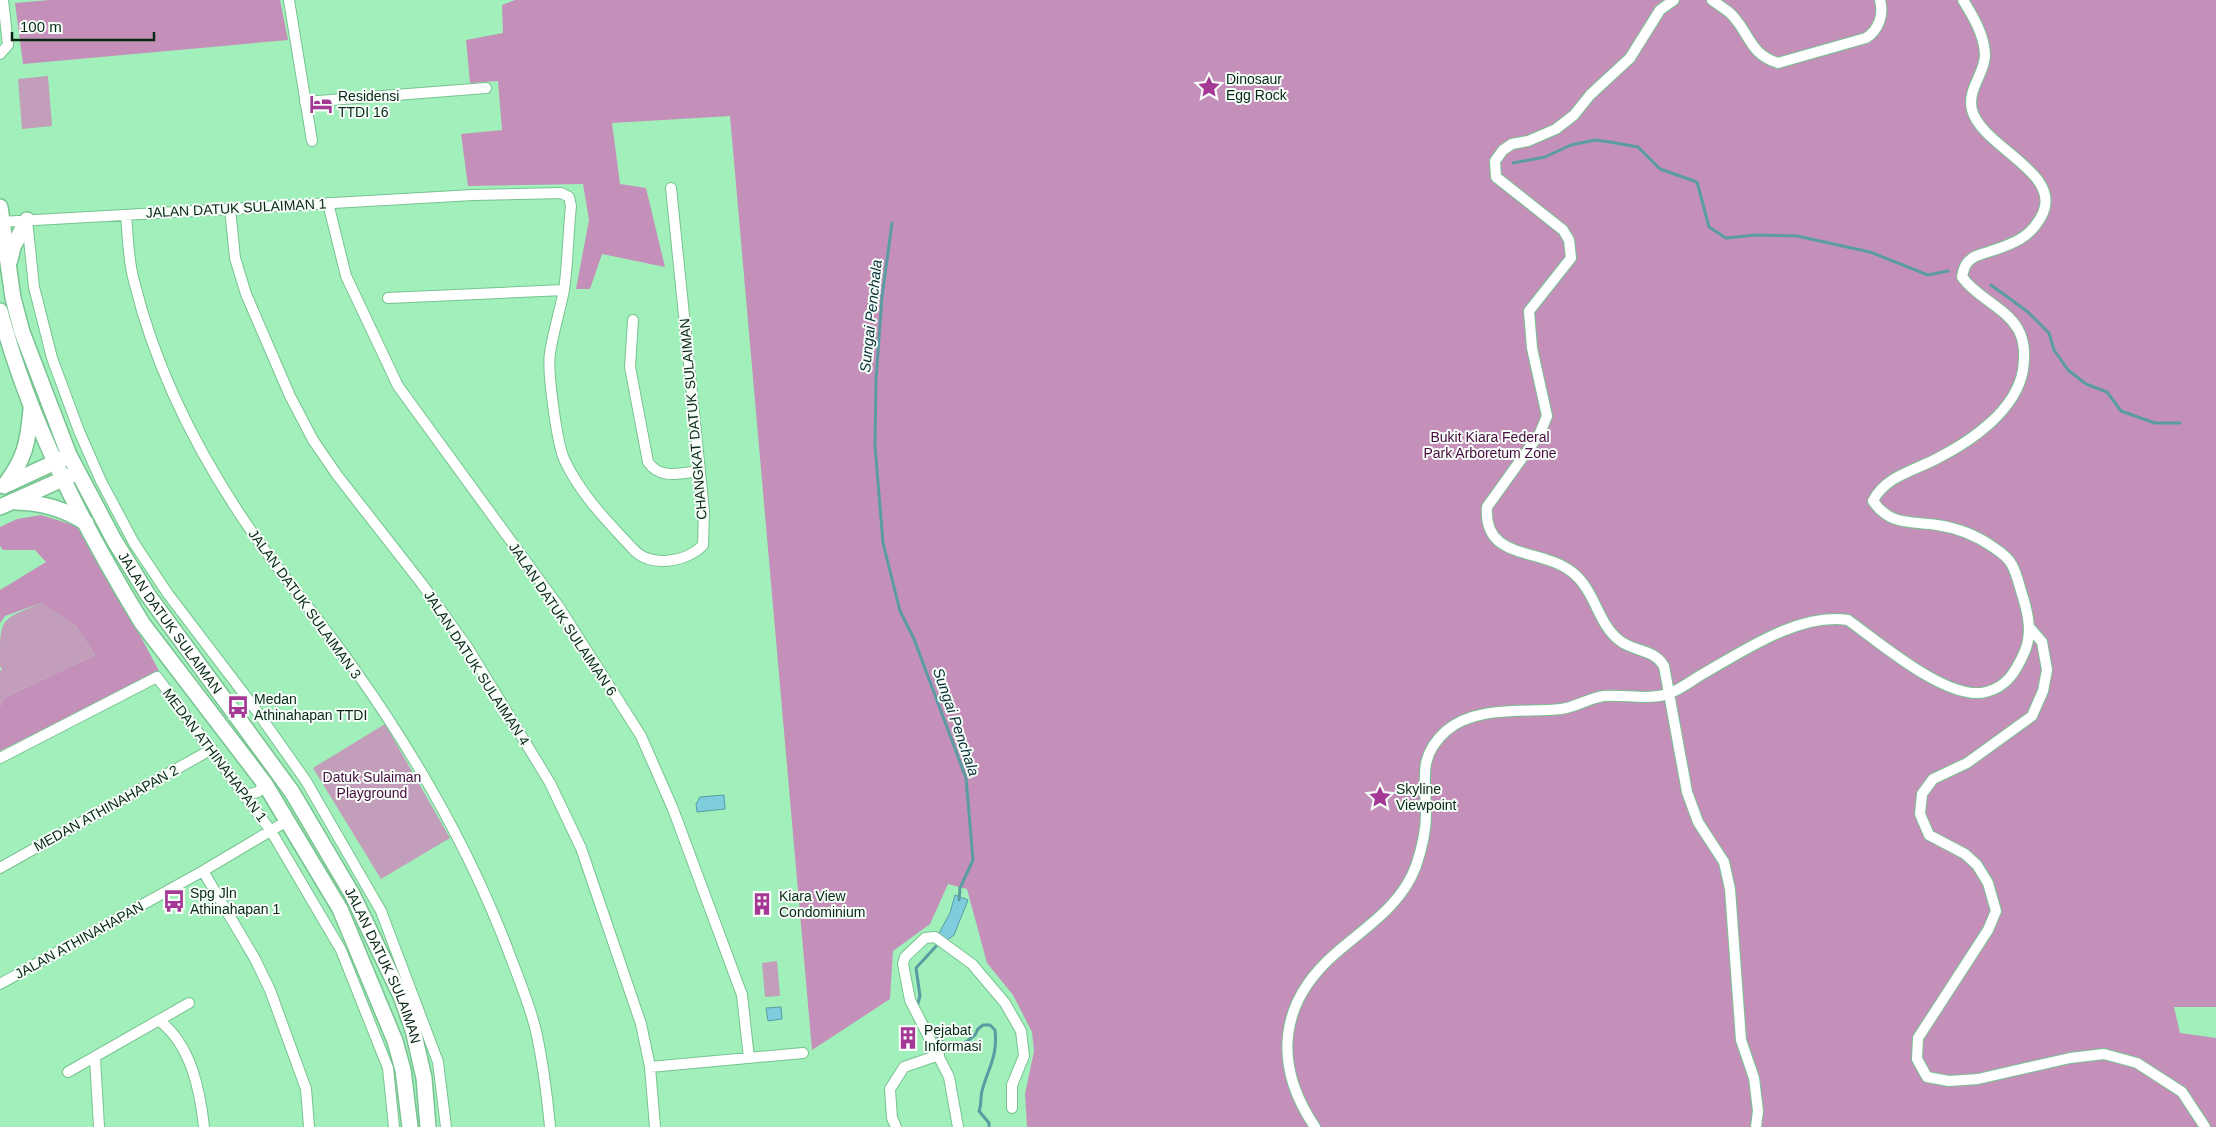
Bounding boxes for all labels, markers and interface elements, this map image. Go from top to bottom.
scale bar [12,10,155,42]
text: 100 m [20,18,62,35]
place label: Dinosaur Egg Rock [1226,71,1288,103]
place icon: Dinosaur Egg Rock [1196,74,1222,100]
place label: Residensi TTDI 16 [338,88,399,120]
hotel icon: Residensi TTDI 16 [308,91,334,117]
street label: JALAN DATUK SULAIMAN 1 [145,195,327,221]
water label: Sungai Penchala [856,259,885,373]
street label: CHANGKAT DATUK SULAIMAN [676,318,710,520]
park label: Bukit Kiara Federal Park Arboretum Zone [1423,429,1557,461]
street label: JALAN DATUK SULAIMAN 3 [245,526,365,682]
street label: JALAN DATUK SULAIMAN 6 [506,539,620,699]
street label: JALAN DATUK SULAIMAN [115,549,225,697]
street label: JALAN DATUK SULAIMAN 4 [421,588,533,748]
water label: Sungai Penchala [930,665,983,778]
street label: MEDAN ATHINAHAPAN 1 [160,685,271,825]
place label: Medan Athinahapan TTDI [254,691,367,723]
bus stop icon: Medan Athinahapan TTDI [225,694,251,720]
street label: MEDAN ATHINAHAPAN 2 [31,761,181,854]
park label: Datuk Sulaiman Playground [323,769,421,801]
place label: Skyline Viewpoint [1396,781,1457,813]
place icon: Skyline Viewpoint [1367,784,1393,810]
street label: JALAN DATUK SULAIMAN [342,884,424,1045]
place label: Spg Jln Athinahapan 1 [190,885,281,917]
bus stop icon: Spg Jln Athinahapan 1 [161,888,187,914]
place label: Kiara View Condominium [779,888,865,920]
building icon: Kiara View Condominium [749,891,775,917]
street label: JALAN ATHINAHAPAN [12,898,146,982]
place label: Pejabat Informasi [924,1022,982,1054]
building icon: Pejabat Informasi [895,1025,921,1051]

